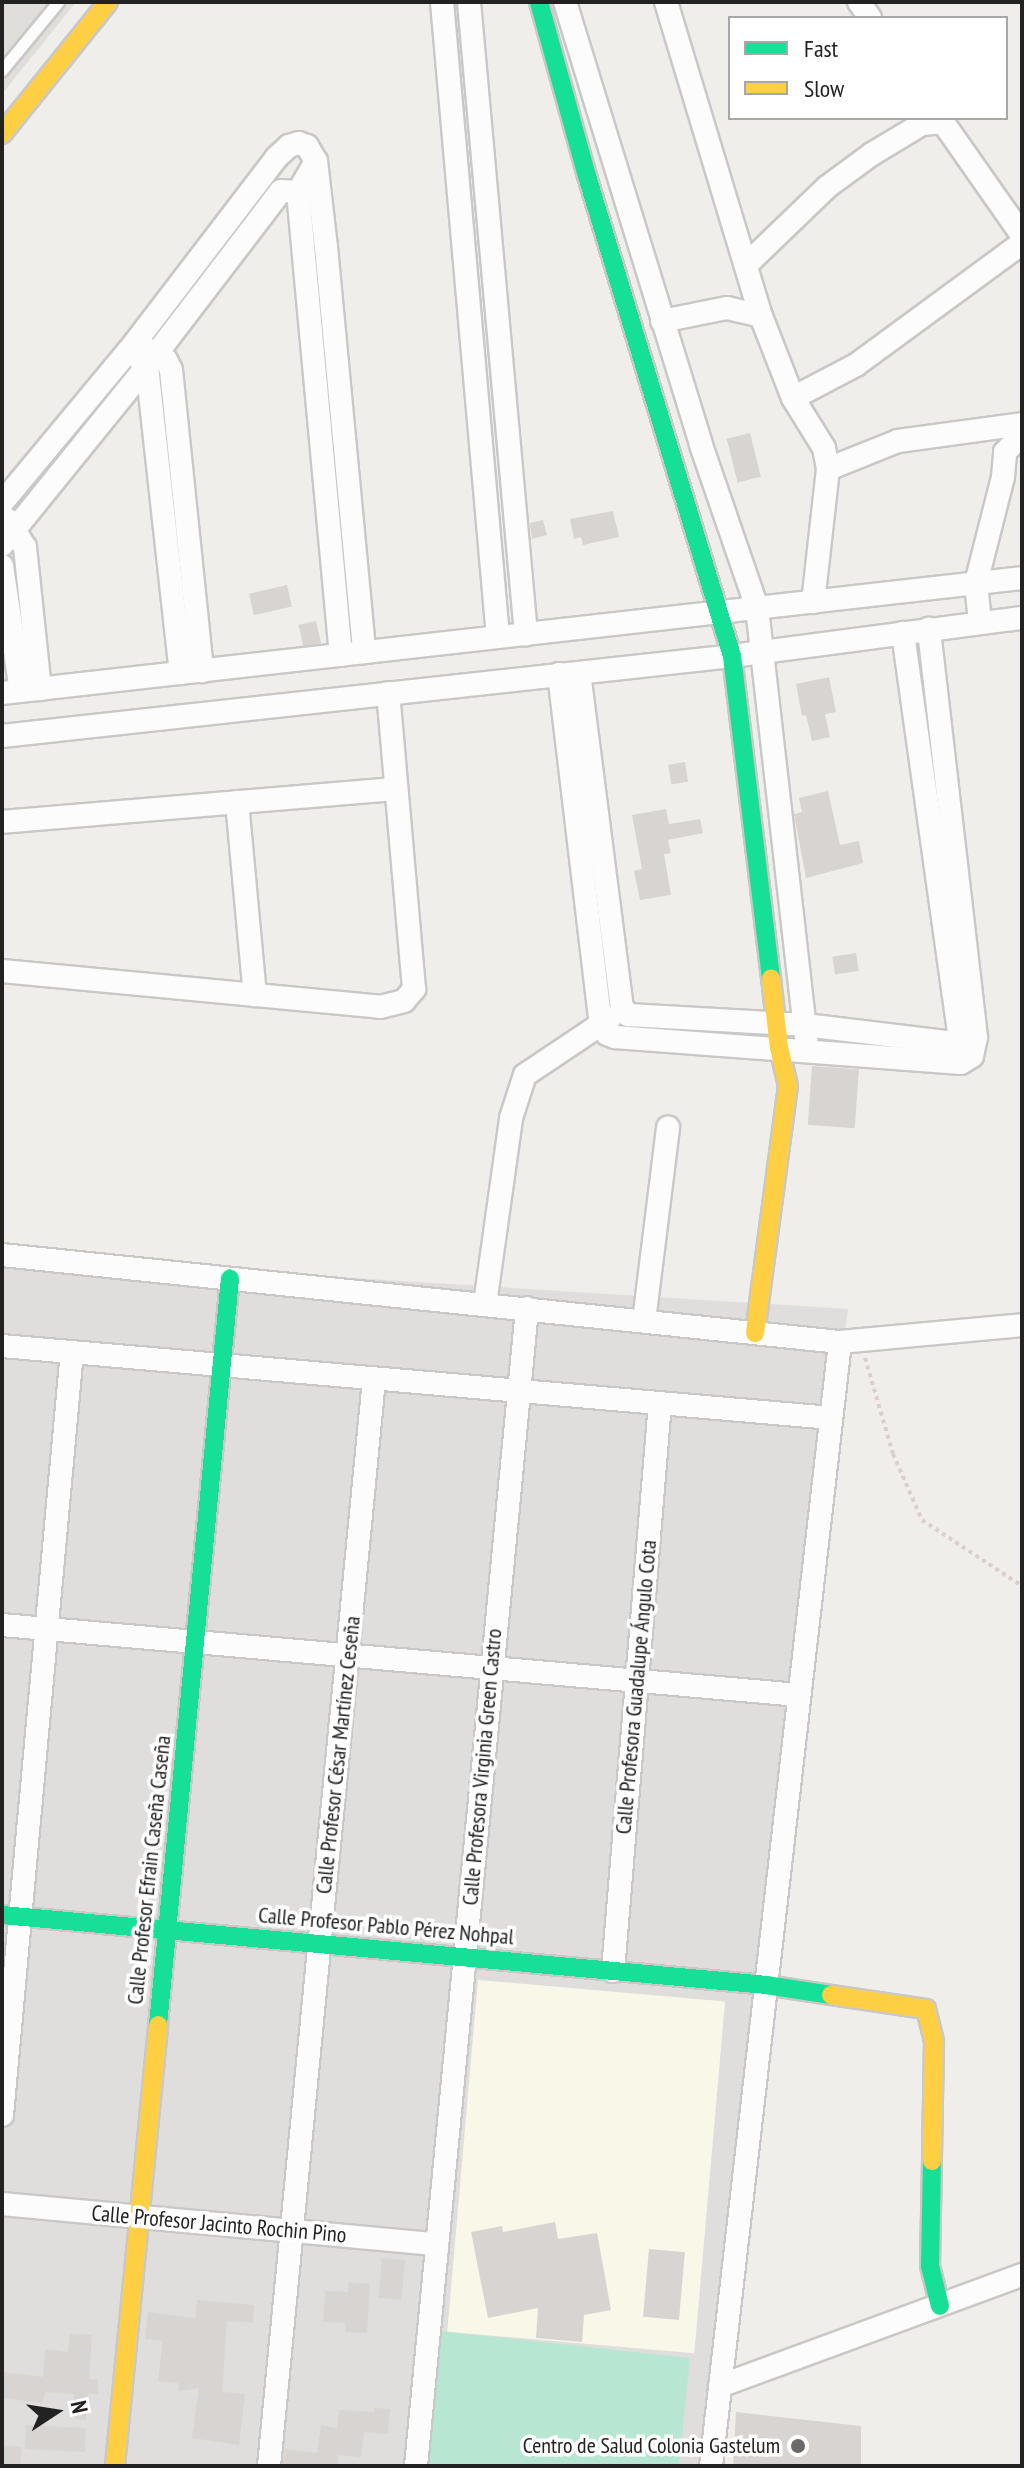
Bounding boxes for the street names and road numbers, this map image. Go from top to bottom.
street label: Calle Profesora Guadalupe Ángulo Cota [610,1538,662,1836]
street label: Calle Profesor César Martínez Ceseña [310,1614,366,1896]
street label: Calle Profesora Virginia Green Castro [457,1627,507,1907]
street label: Calle Profesor Efrain Caseña Caseña [122,1734,176,2006]
street label: Calle Profesor Pablo Pérez Nohpal [257,1902,515,1950]
street label: Calle Profesor Jacinto Rochin Pino [91,2200,347,2248]

